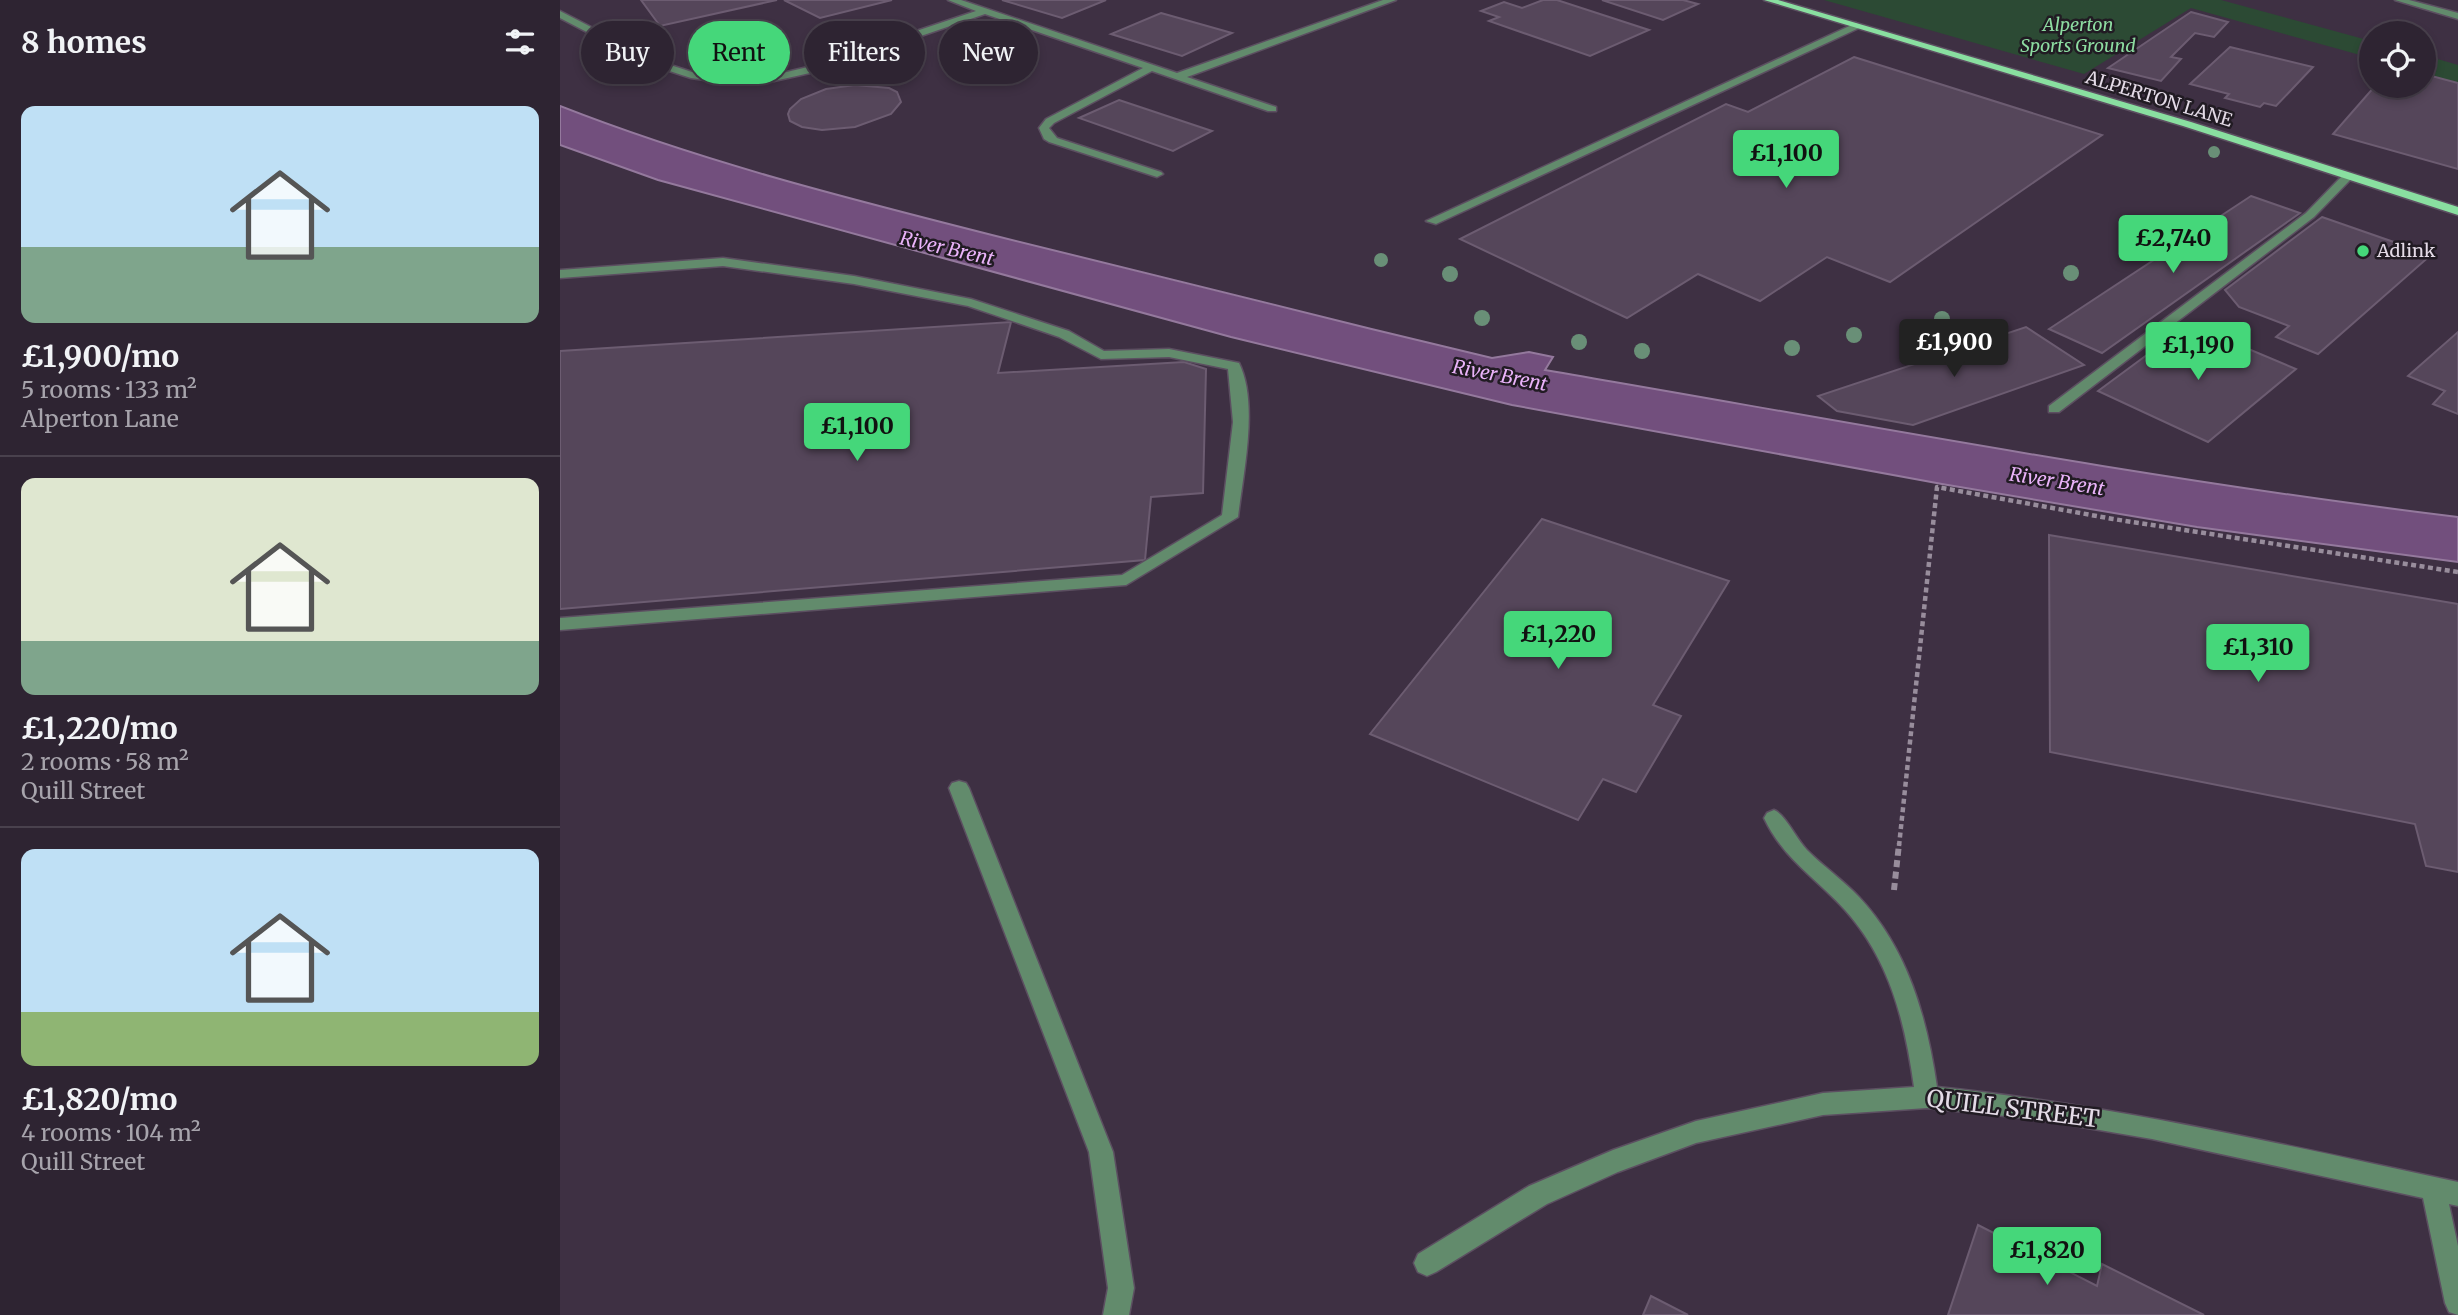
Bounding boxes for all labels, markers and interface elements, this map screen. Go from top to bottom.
park label: Alperton Sports Ground [2020,13,2136,57]
chip: Buy [581,21,674,84]
chip: Rent [688,21,790,84]
chip: Filters [804,21,925,84]
chip: New [939,21,1038,84]
map controls [2359,21,2436,98]
button: locate [2359,21,2436,98]
text: 8 homes [21,23,147,61]
icon: filters [501,23,539,61]
street label: ALPERTON LANE [2082,65,2236,132]
pin: £1,100 [1729,130,1843,190]
text: £1,100 [1749,138,1823,167]
icon: home [217,152,343,278]
pin: £2,740 [2116,216,2230,275]
text: £2,740 [2135,223,2211,252]
water label: River Brent [898,226,997,271]
place label: Adlink [2376,239,2436,262]
marker: Adlink [2355,243,2371,259]
pin: £1,900 [1897,320,2011,379]
pin: £1,190 [2141,322,2255,382]
text: £1,900 [1915,327,1993,356]
text: £1,190 [2162,330,2234,359]
text: £1,900/mo [21,337,179,375]
water label: River Brent [1451,354,1550,396]
text: 5 rooms · 133 m² [21,375,197,404]
text: Alperton Lane [21,404,179,433]
pin: £1,100 [800,404,914,463]
text: £1,100 [820,411,894,440]
water label: River Brent [2008,462,2107,500]
icon: home [217,524,343,650]
pin: £1,220 [1501,612,1615,671]
text: £1,220 [1520,619,1596,648]
pin: £1,310 [2201,624,2315,684]
text: £1,310 [2222,632,2294,661]
text: £1,220/mo [21,709,178,747]
text: 2 rooms · 58 m² [21,747,189,776]
text: Quill Street [21,776,145,805]
icon: home [217,895,343,1021]
text: £1,820/mo [21,1080,177,1118]
street label: QUILL STREET [1925,1083,2101,1135]
text: 4 rooms · 104 m² [21,1118,201,1147]
text: Quill Street [21,1147,145,1176]
pin: £1,820 [1990,1228,2104,1287]
text: £1,820 [2009,1235,2085,1264]

